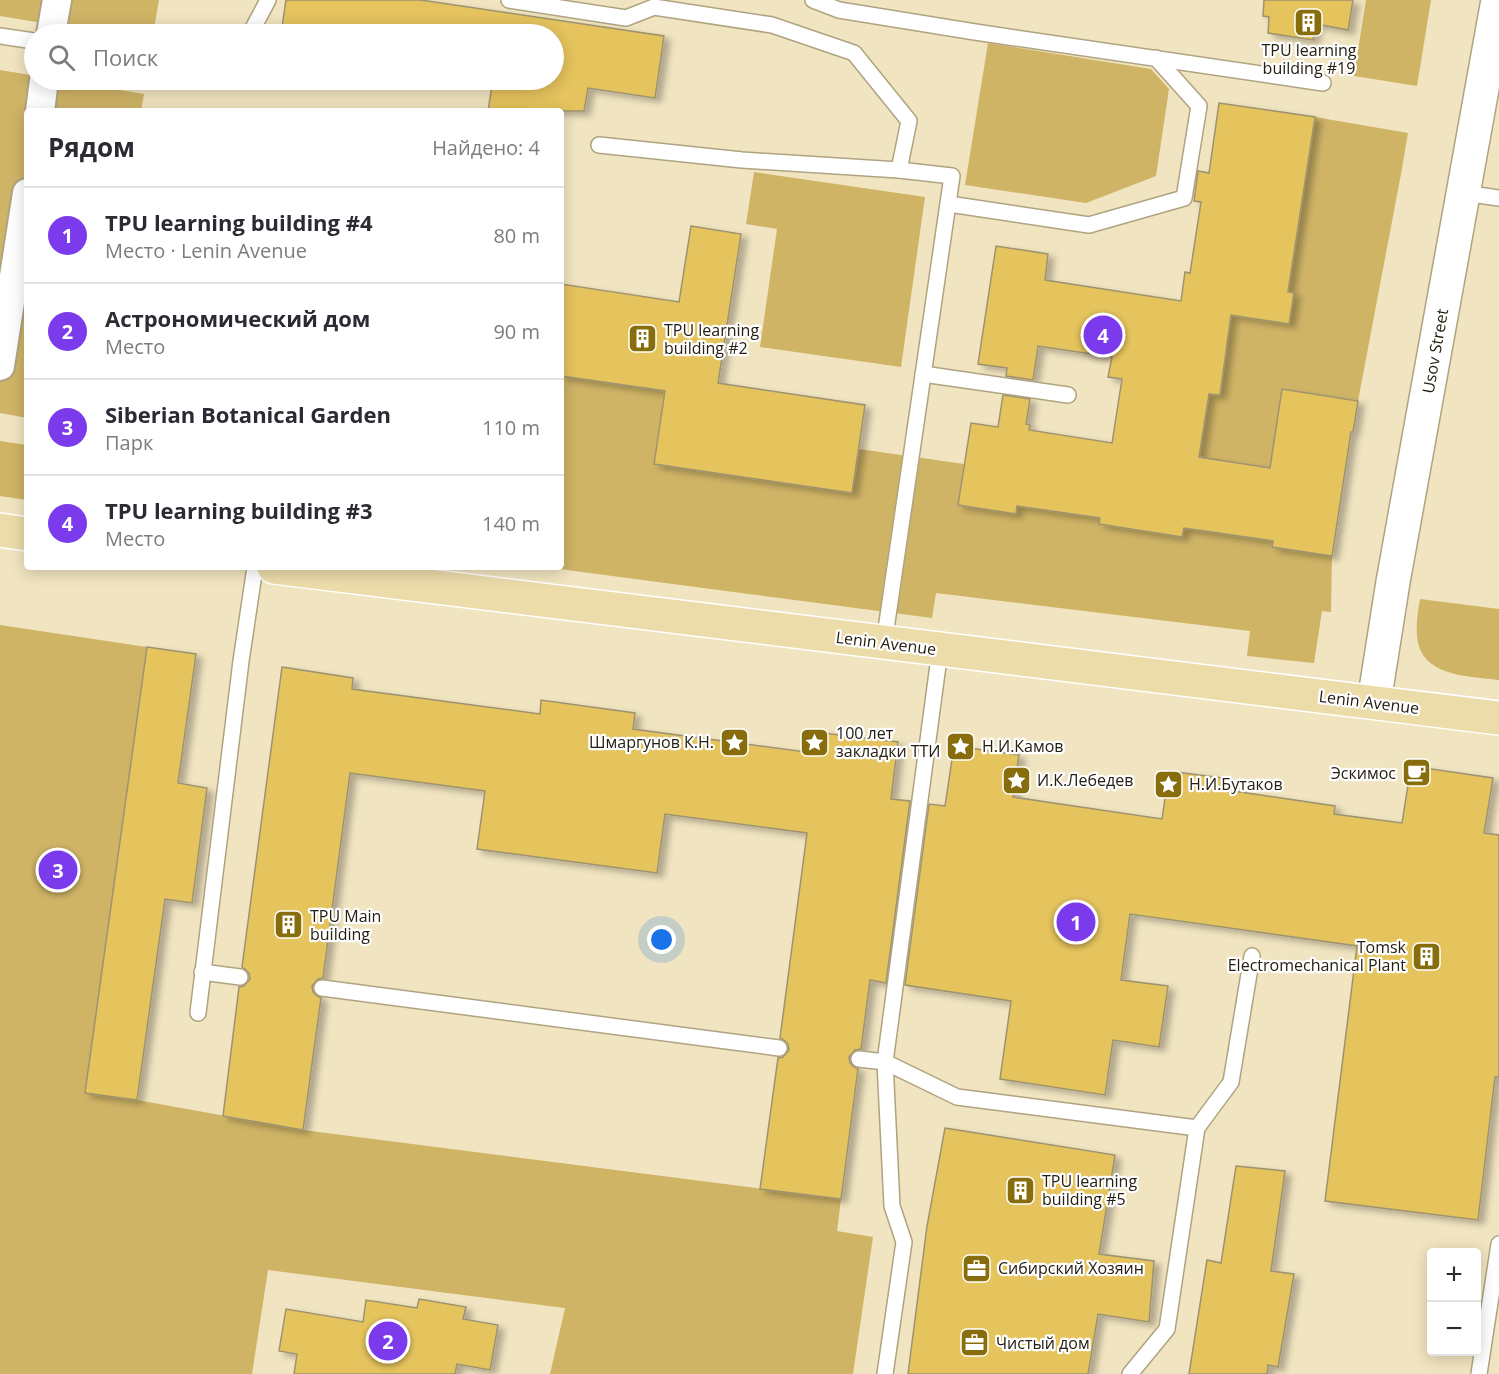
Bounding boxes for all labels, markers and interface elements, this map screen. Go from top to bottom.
building icon: TPU learning building #19 [1293,6,1325,38]
search box [24,24,564,90]
place label: TPU learning building #19 [1261,39,1357,79]
icon: search [45,41,78,74]
text: Поиск [93,42,158,72]
text: Рядом [48,129,135,165]
text: Найдено: 4 [432,134,540,161]
text: TPU learning building #4 [105,207,373,237]
text: 1 [62,222,73,249]
text: 80 m [493,222,540,249]
text: Место · Lenin Avenue [105,237,307,264]
text: Астрономический дом [105,303,370,333]
street label: Usov Street [1417,307,1453,395]
pin: 4 [1084,312,1122,358]
text: 2 [62,318,73,345]
text: 90 m [493,318,540,345]
place label: TPU learning building #2 [664,319,759,359]
building icon: TPU learning building #2 [627,323,659,355]
text: Место [105,333,165,360]
text: Siberian Botanical Garden [105,399,391,429]
text: 3 [62,414,73,441]
text: 110 m [482,414,540,441]
text: Парк [105,429,153,456]
text: TPU learning building #3 [105,495,373,525]
text: 4 [62,510,73,537]
text: 140 m [482,510,540,537]
text: Место [105,525,165,552]
street label: Lenin Avenue [835,626,937,660]
street label: Lenin Avenue [1318,685,1420,719]
place label: 100 лет закладки ТТИ [836,722,941,762]
place icon: Шмаргунов К.Н. [719,726,751,758]
place icon: 100 лет закладки ТТИ [799,726,831,758]
place icon: Н.И.Камов [945,730,977,762]
place label: Шмаргунов К.Н. [589,731,714,753]
place label: Н.И.Камов [982,735,1064,757]
cafe icon: Эскимос [1401,757,1433,789]
place label: Эскимос [1331,762,1396,784]
place icon: И.К.Лебедев [1000,764,1032,796]
place icon: Н.И.Бутаков [1152,768,1184,800]
place label: И.К.Лебедев [1037,769,1133,791]
place label: Н.И.Бутаков [1189,773,1283,795]
pin: 3 [38,848,78,892]
pin: 1 [1056,900,1096,944]
place label: TPU Main building [310,905,381,945]
building icon: TPU Main building [273,909,305,941]
your location [647,925,676,954]
place label: Tomsk Electromechanical Plant [1228,936,1407,976]
building icon: Tomsk Electromechanical Plant [1411,940,1443,972]
place label: TPU learning building #5 [1042,1170,1137,1210]
building icon: TPU learning building #5 [1005,1174,1037,1206]
map controls [1427,1248,1481,1356]
button: + [1427,1248,1481,1302]
office icon: Сибирский Хозяин [961,1252,993,1284]
place label: Сибирский Хозяин [998,1257,1144,1279]
button: − [1427,1302,1481,1356]
pin: 2 [368,1318,408,1364]
office icon: Чистый дом [959,1327,991,1359]
place label: Чистый дом [996,1332,1090,1354]

